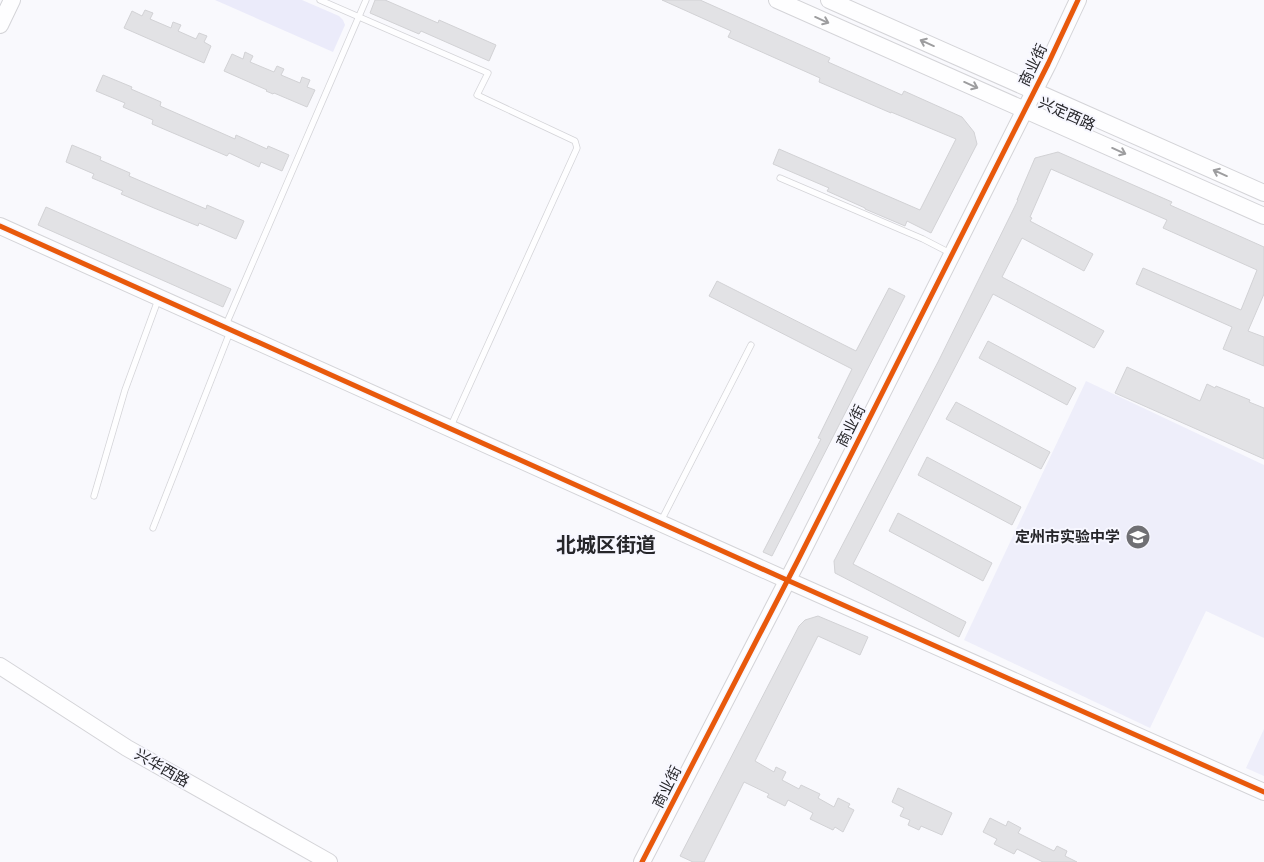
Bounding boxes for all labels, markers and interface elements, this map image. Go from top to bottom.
one-way arrow [814,15,829,25]
one-way arrow [920,38,935,47]
street label: 商业街 [1014,40,1051,89]
one-way arrow [963,80,978,90]
street label: 兴定西路 [1036,93,1098,134]
one-way arrow [1111,147,1126,157]
one-way arrow [1212,168,1227,178]
street label: 商业街 [832,401,869,450]
school or university icon: 定州市实验中学 [1125,524,1151,550]
place label: 定州市实验中学 [1015,527,1120,546]
district label: 北城区街道 [556,532,656,558]
street label: 兴华西路 [132,744,193,791]
street label: 商业街 [648,762,685,811]

